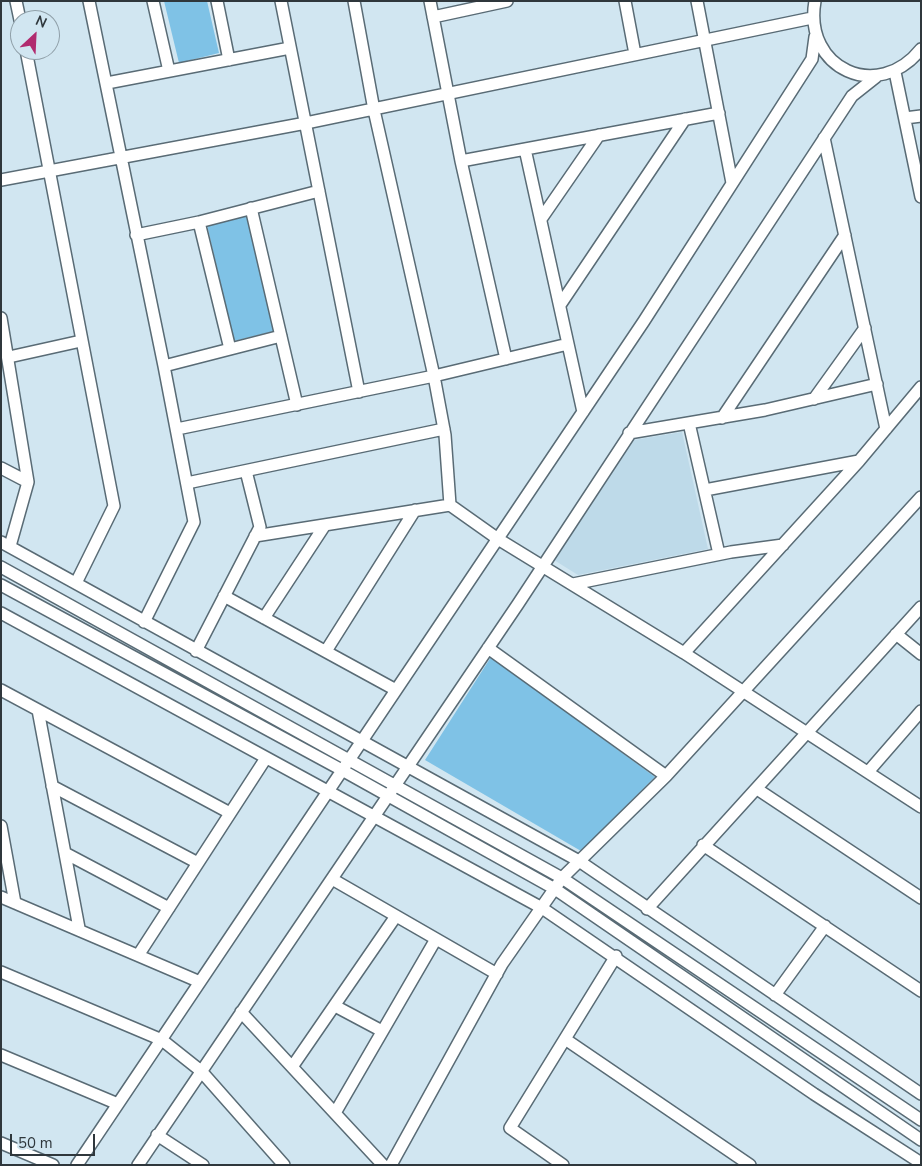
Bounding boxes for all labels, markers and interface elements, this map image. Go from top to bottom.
north arrow [10,10,60,60]
text: N [32,11,50,33]
scale bar [12,1124,98,1156]
text: 50 m [18,1133,53,1153]

